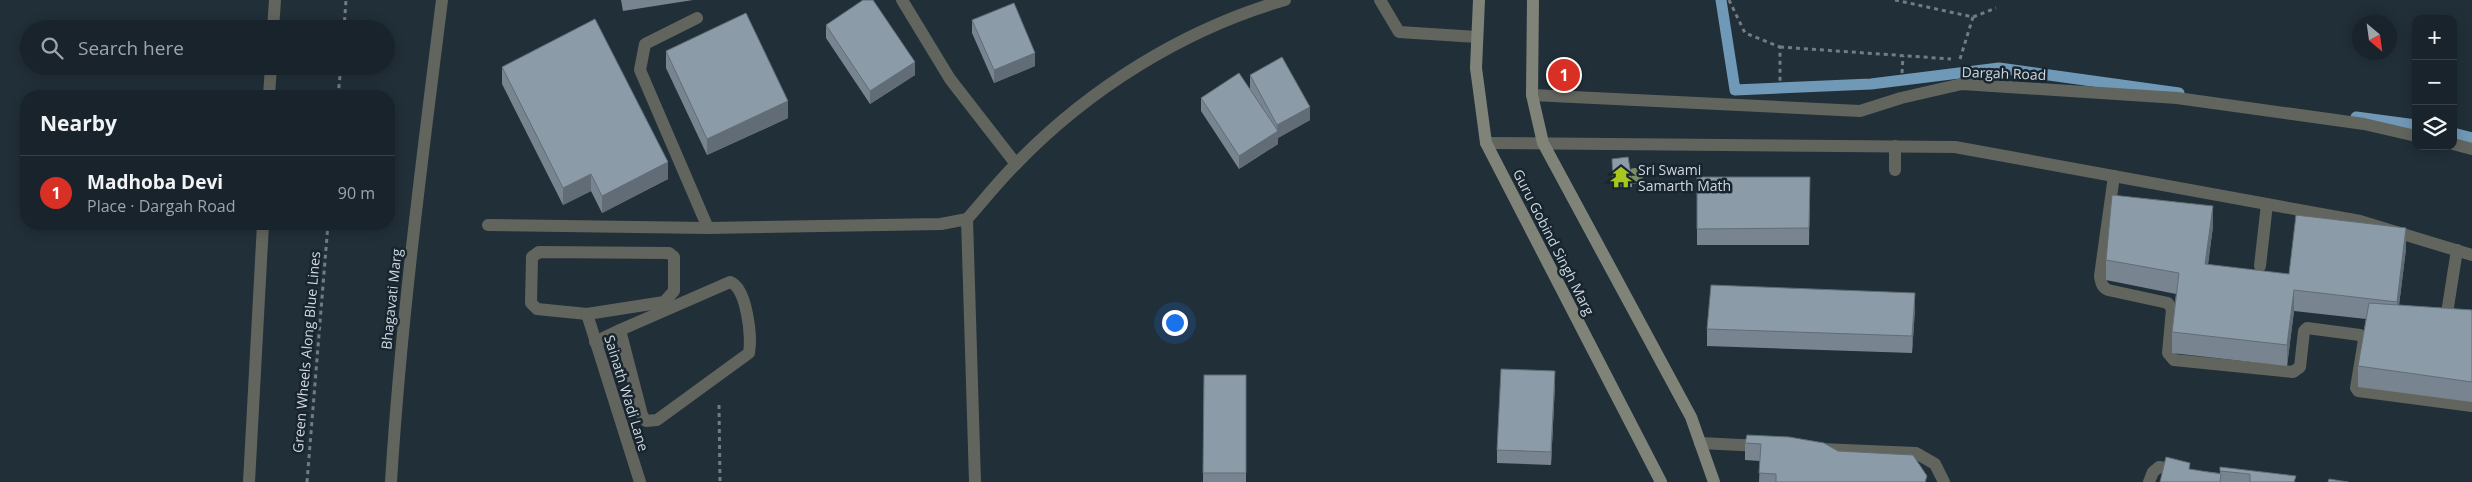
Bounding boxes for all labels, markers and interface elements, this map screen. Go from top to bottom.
north arrow [2352,15,2397,60]
map controls [2412,15,2457,150]
button: + [2412,15,2457,60]
search box [20,20,395,75]
icon: search [38,34,66,62]
text: Search here [78,35,184,61]
pin: 1 [1548,56,1580,94]
button: − [2412,60,2457,105]
street label: Dargah Road [1961,62,2047,84]
button: layers [2412,105,2457,150]
text: Nearby [40,109,117,137]
place label: Sri Swami Samarth Math [1638,160,1731,195]
temple icon: Sri Swami Samarth Math [1608,164,1634,190]
street label: Guru Gobind Singh Marg [1509,166,1599,319]
text: Madhoba Devi [87,169,223,195]
text: 1 [51,182,61,204]
text: 90 m [338,182,375,204]
text: Place · Dargah Road [87,195,235,217]
street label: Bhagavati Marg [376,247,406,350]
street label: Green Wheels Along Blue Lines [288,250,324,454]
your location [1162,310,1188,336]
street label: Sainath Wadi Lane [600,333,654,454]

